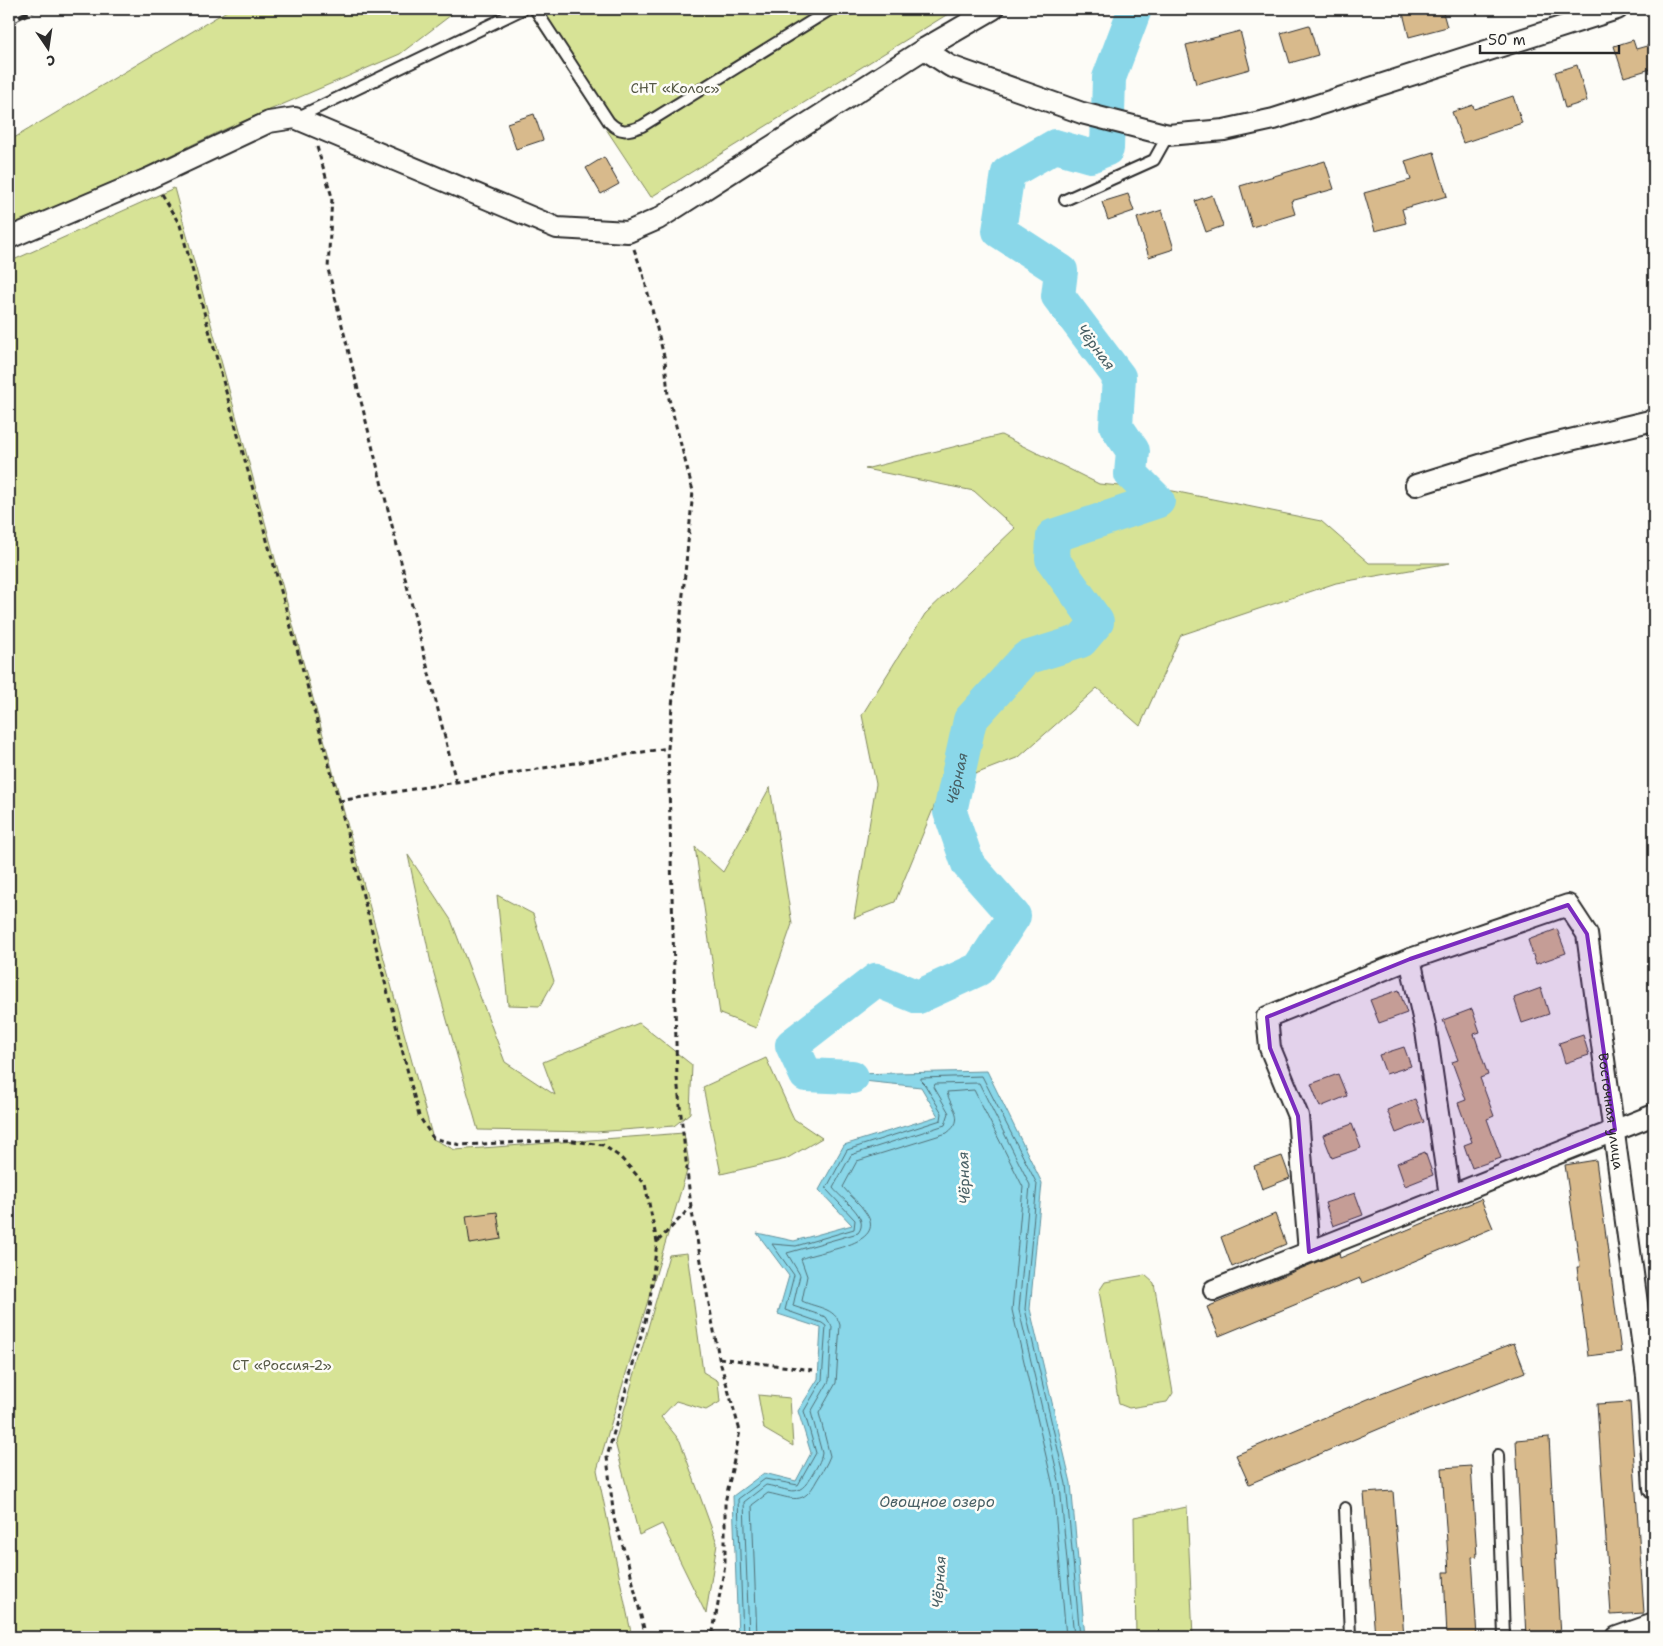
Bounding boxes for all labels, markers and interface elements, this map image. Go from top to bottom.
north arrow [22,22,72,72]
scale bar [1480,22,1619,54]
text: 50 m [1488,30,1526,50]
text: С [45,51,57,70]
park label: СНТ «Колос» [631,79,720,97]
water label: Чёрная [1072,320,1120,374]
water label: Чёрная [942,751,973,806]
street label: Восточная улица [1594,1052,1628,1171]
water label: Чёрная [953,1151,975,1205]
park label: СТ «Россия-2» [232,1356,332,1374]
water label: Овощное озеро [879,1492,995,1512]
water label: Чёрная [927,1555,951,1609]

